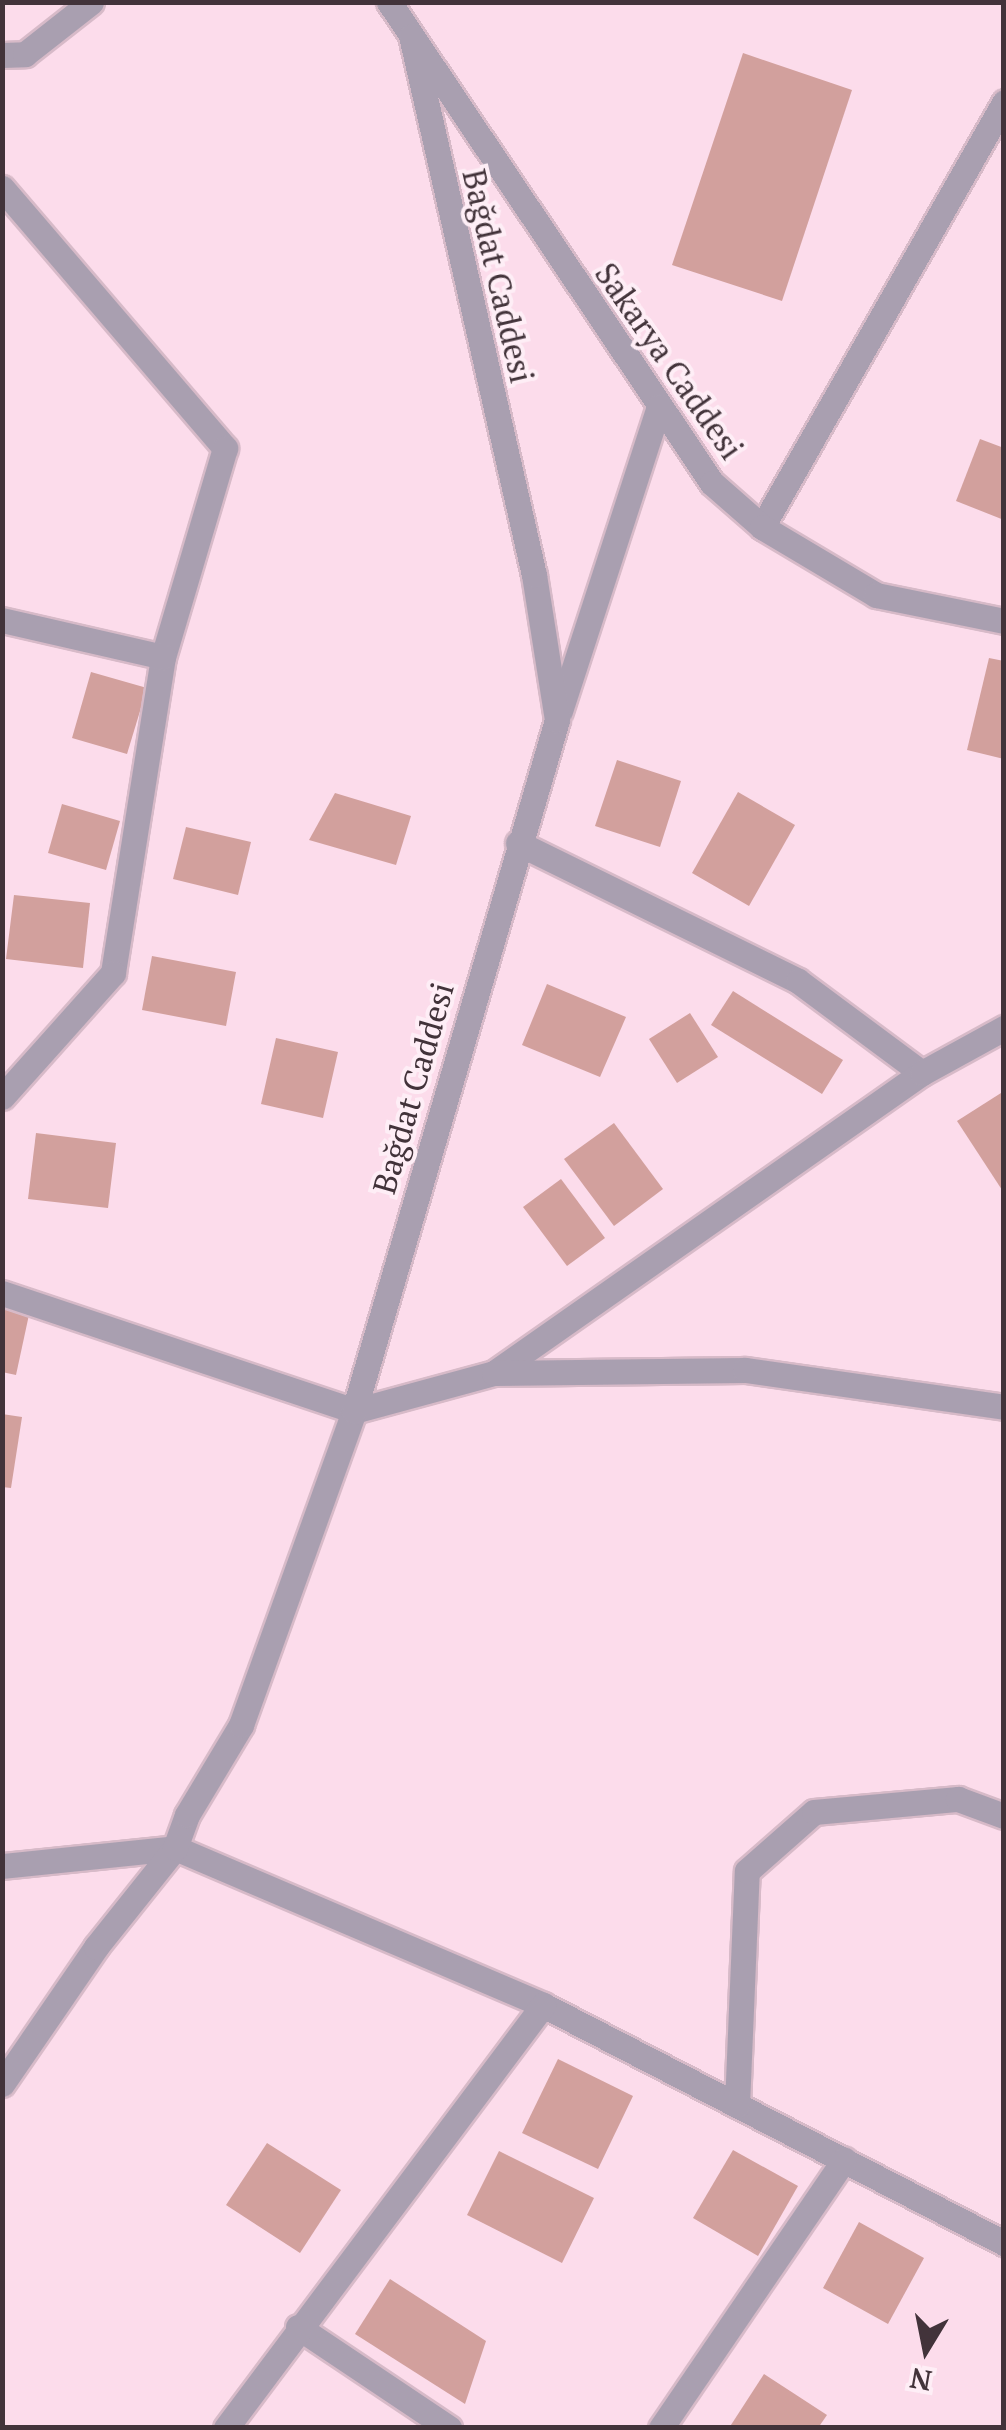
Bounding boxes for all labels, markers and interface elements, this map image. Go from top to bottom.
street label: Bağdat Caddesi [455,165,541,387]
street label: Sakarya Caddesi [587,255,751,467]
street label: Bağdat Caddesi [364,978,462,1198]
north arrow [876,2300,976,2400]
text: N [907,2360,934,2400]

